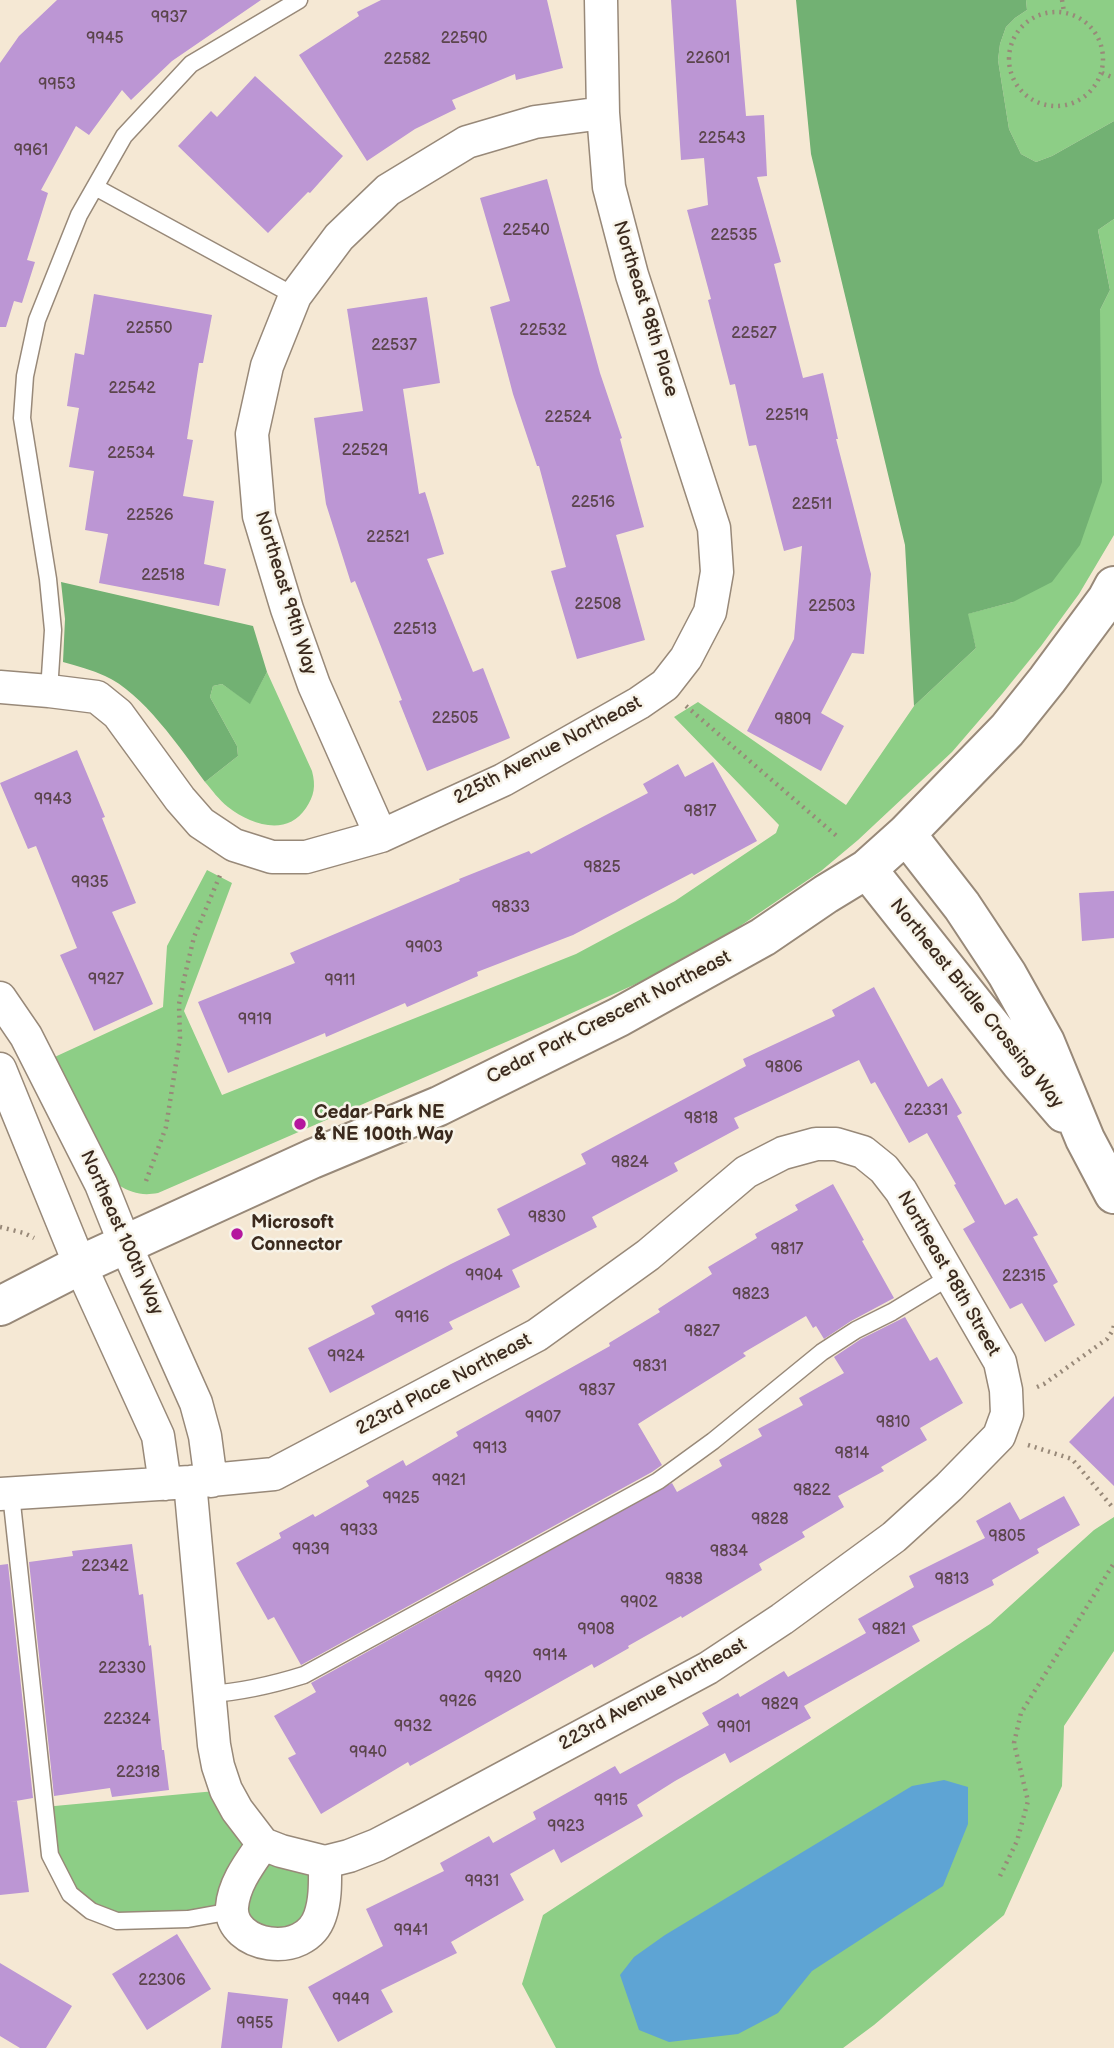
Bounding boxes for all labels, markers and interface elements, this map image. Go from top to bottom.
house number: 9937 [151,8,187,28]
house number: 9945 [86,29,124,49]
house number: 22590 [441,29,487,49]
house number: 22601 [686,49,730,69]
house number: 22582 [384,50,430,70]
house number: 9953 [38,75,76,95]
house number: 22543 [698,129,746,149]
house number: 9961 [14,141,48,161]
street label: Northeast 98th Place [607,218,683,400]
house number: 22540 [502,221,550,241]
house number: 22535 [710,226,758,246]
house number: 22550 [126,319,172,339]
house number: 22532 [519,321,567,341]
house number: 22527 [731,324,777,344]
house number: 22537 [371,336,417,356]
house number: 22542 [108,379,156,399]
house number: 22519 [765,406,809,426]
house number: 22524 [544,408,592,428]
house number: 22529 [342,441,388,461]
house number: 22534 [107,444,155,464]
house number: 22516 [571,493,615,513]
house number: 22511 [792,495,832,515]
house number: 22526 [126,506,174,526]
street label: Northeast 99th Way [249,508,321,678]
house number: 22521 [366,528,410,548]
house number: 22518 [141,566,185,586]
house number: 22508 [575,595,621,615]
house number: 22503 [808,597,856,617]
house number: 22513 [393,620,437,640]
street label: 225th Avenue Northeast [450,692,646,810]
house number: 22505 [432,709,478,729]
house number: 9809 [774,710,812,730]
house number: 9943 [34,790,72,810]
house number: 9817 [684,802,716,822]
house number: 9825 [583,858,621,878]
house number: 9935 [71,873,109,893]
street label: Northeast Bridle Crossing Way [884,895,1068,1113]
house number: 9833 [492,898,530,918]
house number: 9903 [405,938,443,958]
street label: Cedar Park Crescent Northeast [483,946,735,1090]
house number: 9927 [88,970,124,990]
house number: 9911 [325,971,355,991]
house number: 9919 [238,1010,272,1030]
house number: 9806 [765,1058,803,1078]
house number: 22331 [904,1101,948,1121]
place label: Cedar Park NE & NE 100th Way [314,1102,453,1146]
house number: 9818 [684,1109,718,1129]
marker: Cedar Park NE & NE 100th Way [292,1116,308,1132]
street label: Northeast 100th Way [74,1147,168,1319]
house number: 9824 [611,1153,649,1173]
street label: Northeast 98th Street [891,1188,1005,1360]
house number: 9830 [528,1208,566,1228]
place label: Microsoft Connector [251,1212,342,1256]
marker: Microsoft Connector [229,1226,245,1242]
house number: 9817 [771,1240,803,1260]
house number: 9904 [465,1266,503,1286]
house number: 22315 [1002,1267,1046,1287]
house number: 9823 [732,1285,770,1305]
house number: 9916 [395,1308,429,1328]
house number: 9827 [684,1322,720,1342]
street label: 223rd Place Northeast [352,1329,536,1441]
house number: 9924 [327,1347,365,1367]
house number: 9831 [633,1357,667,1377]
house number: 9837 [579,1381,615,1401]
house number: 9907 [525,1408,561,1428]
house number: 9810 [876,1413,910,1433]
house number: 9913 [473,1439,507,1459]
house number: 9814 [835,1444,869,1464]
house number: 9921 [432,1471,466,1491]
house number: 9822 [793,1481,831,1501]
house number: 9925 [382,1489,420,1509]
house number: 9828 [751,1510,789,1530]
house number: 9933 [340,1521,378,1541]
house number: 9805 [988,1527,1026,1547]
house number: 9939 [292,1540,330,1560]
house number: 9834 [710,1542,748,1562]
house number: 22342 [81,1557,129,1577]
house number: 9838 [665,1570,703,1590]
house number: 9813 [935,1570,969,1590]
house number: 9902 [620,1593,658,1613]
house number: 9908 [577,1620,615,1640]
house number: 9821 [872,1620,906,1640]
street label: 223rd Avenue Northeast [555,1634,751,1756]
house number: 9914 [533,1646,567,1666]
house number: 22330 [98,1659,146,1679]
house number: 9920 [484,1668,522,1688]
house number: 9926 [439,1692,477,1712]
house number: 9829 [761,1695,799,1715]
house number: 22324 [103,1710,151,1730]
house number: 9932 [394,1717,432,1737]
house number: 9901 [717,1718,751,1738]
house number: 9940 [349,1743,387,1763]
house number: 22318 [116,1763,160,1783]
house number: 9915 [594,1791,628,1811]
house number: 9923 [547,1817,585,1837]
house number: 9931 [465,1872,499,1892]
house number: 9941 [394,1921,428,1941]
house number: 22306 [138,1971,186,1991]
house number: 9949 [332,1990,370,2010]
house number: 9955 [237,2014,273,2034]

